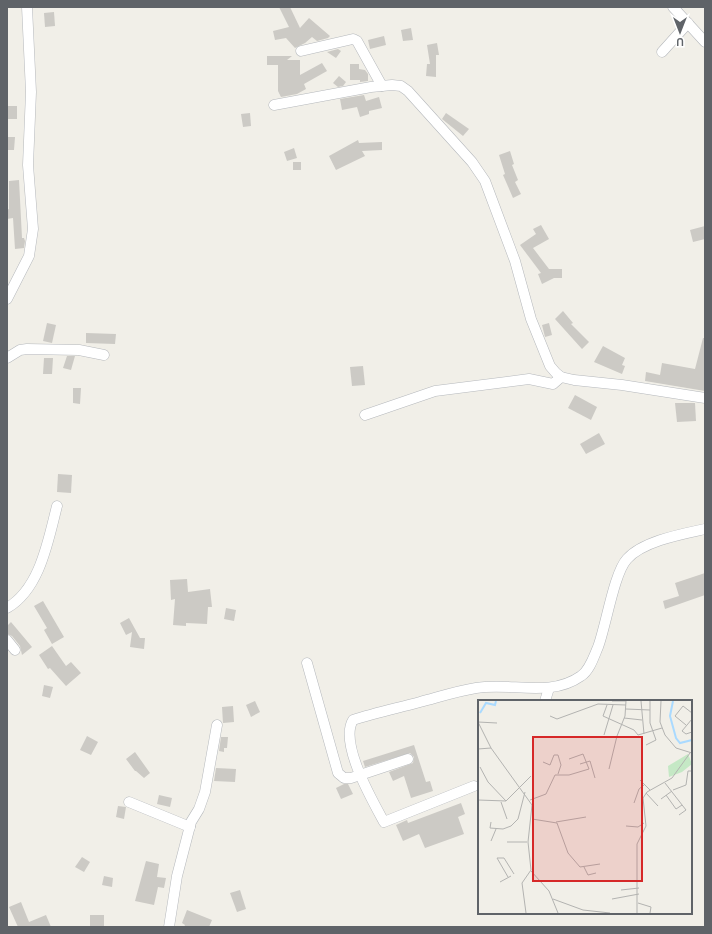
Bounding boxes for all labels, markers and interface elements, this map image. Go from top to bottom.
north arrow [660,12,700,52]
text: U [676,34,684,48]
inset map [478,700,692,914]

